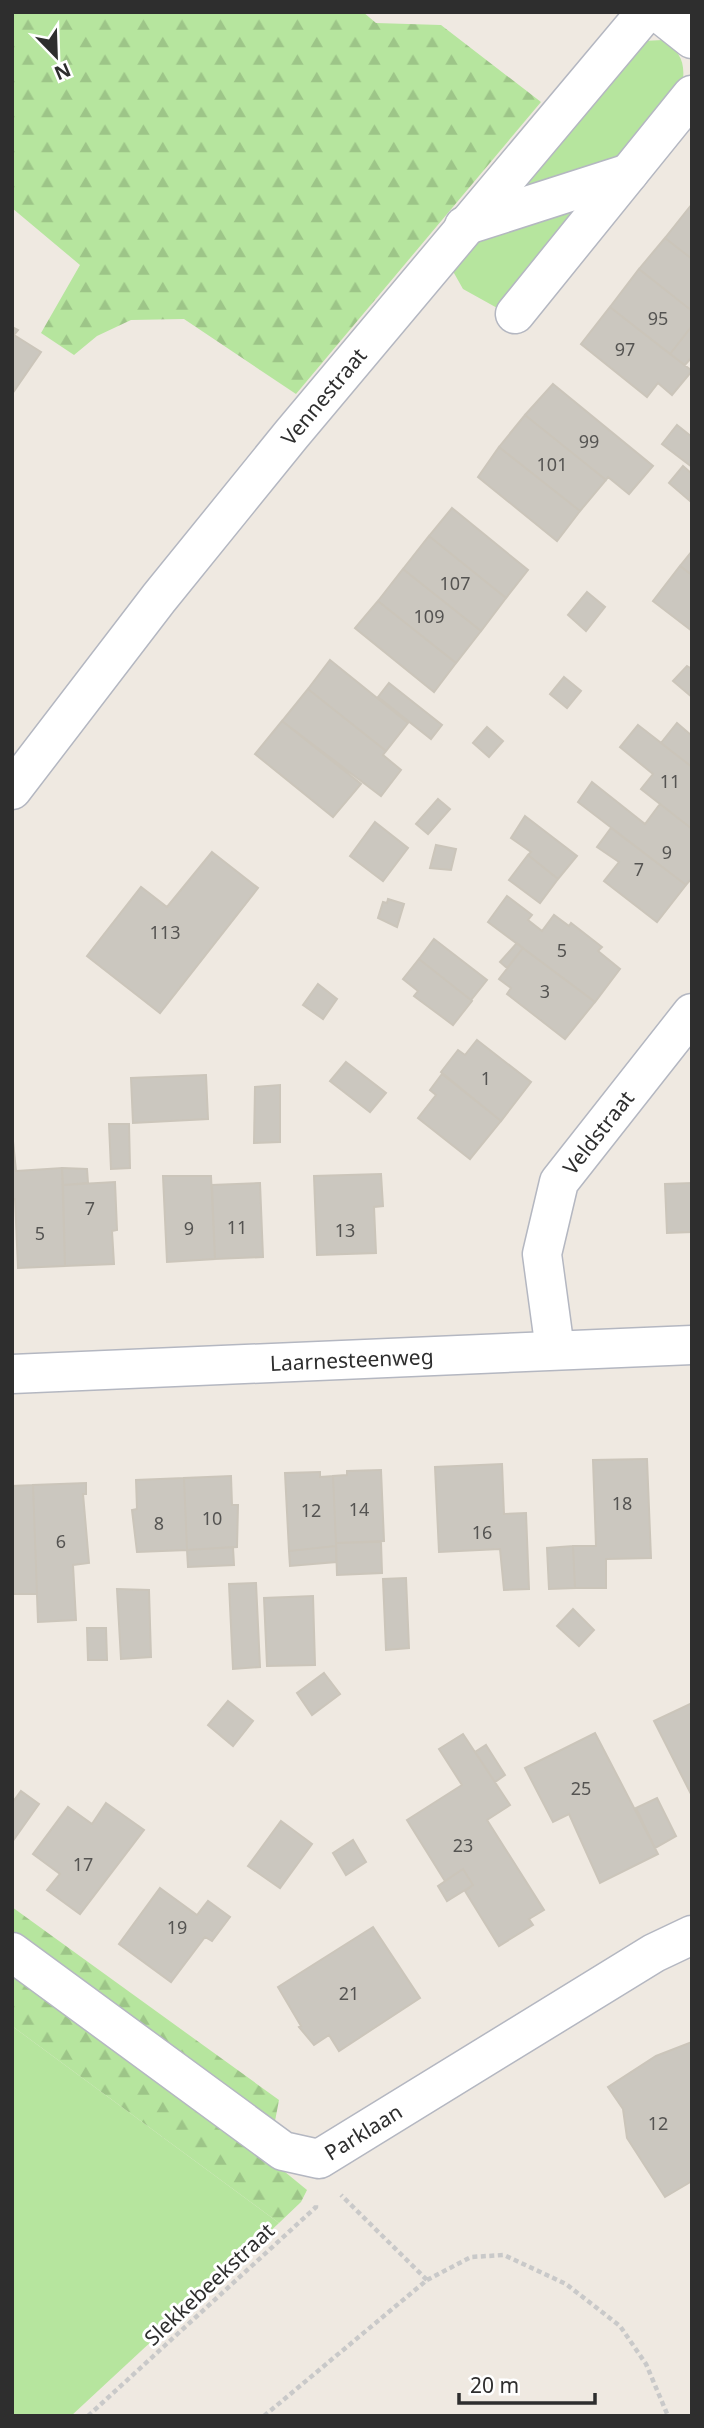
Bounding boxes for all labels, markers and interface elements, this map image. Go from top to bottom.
north arrow [21,21,91,91]
text: N [50,57,75,87]
house number: 95 [648,306,668,330]
house number: 97 [615,337,635,361]
street label: Vennestraat [274,341,373,451]
house number: 99 [579,429,599,453]
house number: 101 [537,452,567,476]
house number: 107 [440,571,470,595]
house number: 109 [414,604,444,628]
house number: 11 [660,769,680,793]
house number: 9 [662,840,672,864]
house number: 7 [634,857,644,881]
house number: 113 [150,920,180,944]
house number: 5 [557,938,567,962]
house number: 3 [540,979,550,1003]
house number: 1 [481,1066,491,1090]
street label: Veldstraat [556,1084,640,1180]
house number: 7 [85,1196,95,1220]
house number: 11 [227,1215,247,1239]
house number: 9 [184,1216,194,1240]
house number: 13 [335,1218,355,1242]
house number: 5 [35,1221,45,1245]
street label: Laarnesteenweg [269,1342,434,1377]
house number: 18 [612,1491,632,1515]
house number: 14 [349,1497,369,1521]
house number: 12 [301,1498,321,1522]
house number: 10 [202,1506,222,1530]
house number: 8 [154,1511,164,1535]
house number: 16 [472,1520,492,1544]
house number: 6 [56,1529,66,1553]
house number: 25 [571,1776,591,1800]
house number: 23 [453,1833,473,1857]
house number: 17 [73,1852,93,1876]
house number: 19 [167,1915,187,1939]
house number: 21 [339,1981,359,2005]
street label: Parklaan [319,2097,407,2166]
house number: 12 [648,2111,668,2135]
street label: Slekkebeekstraat [138,2216,280,2352]
scale bar [459,2362,596,2406]
text: 20 m [470,2371,519,2399]

